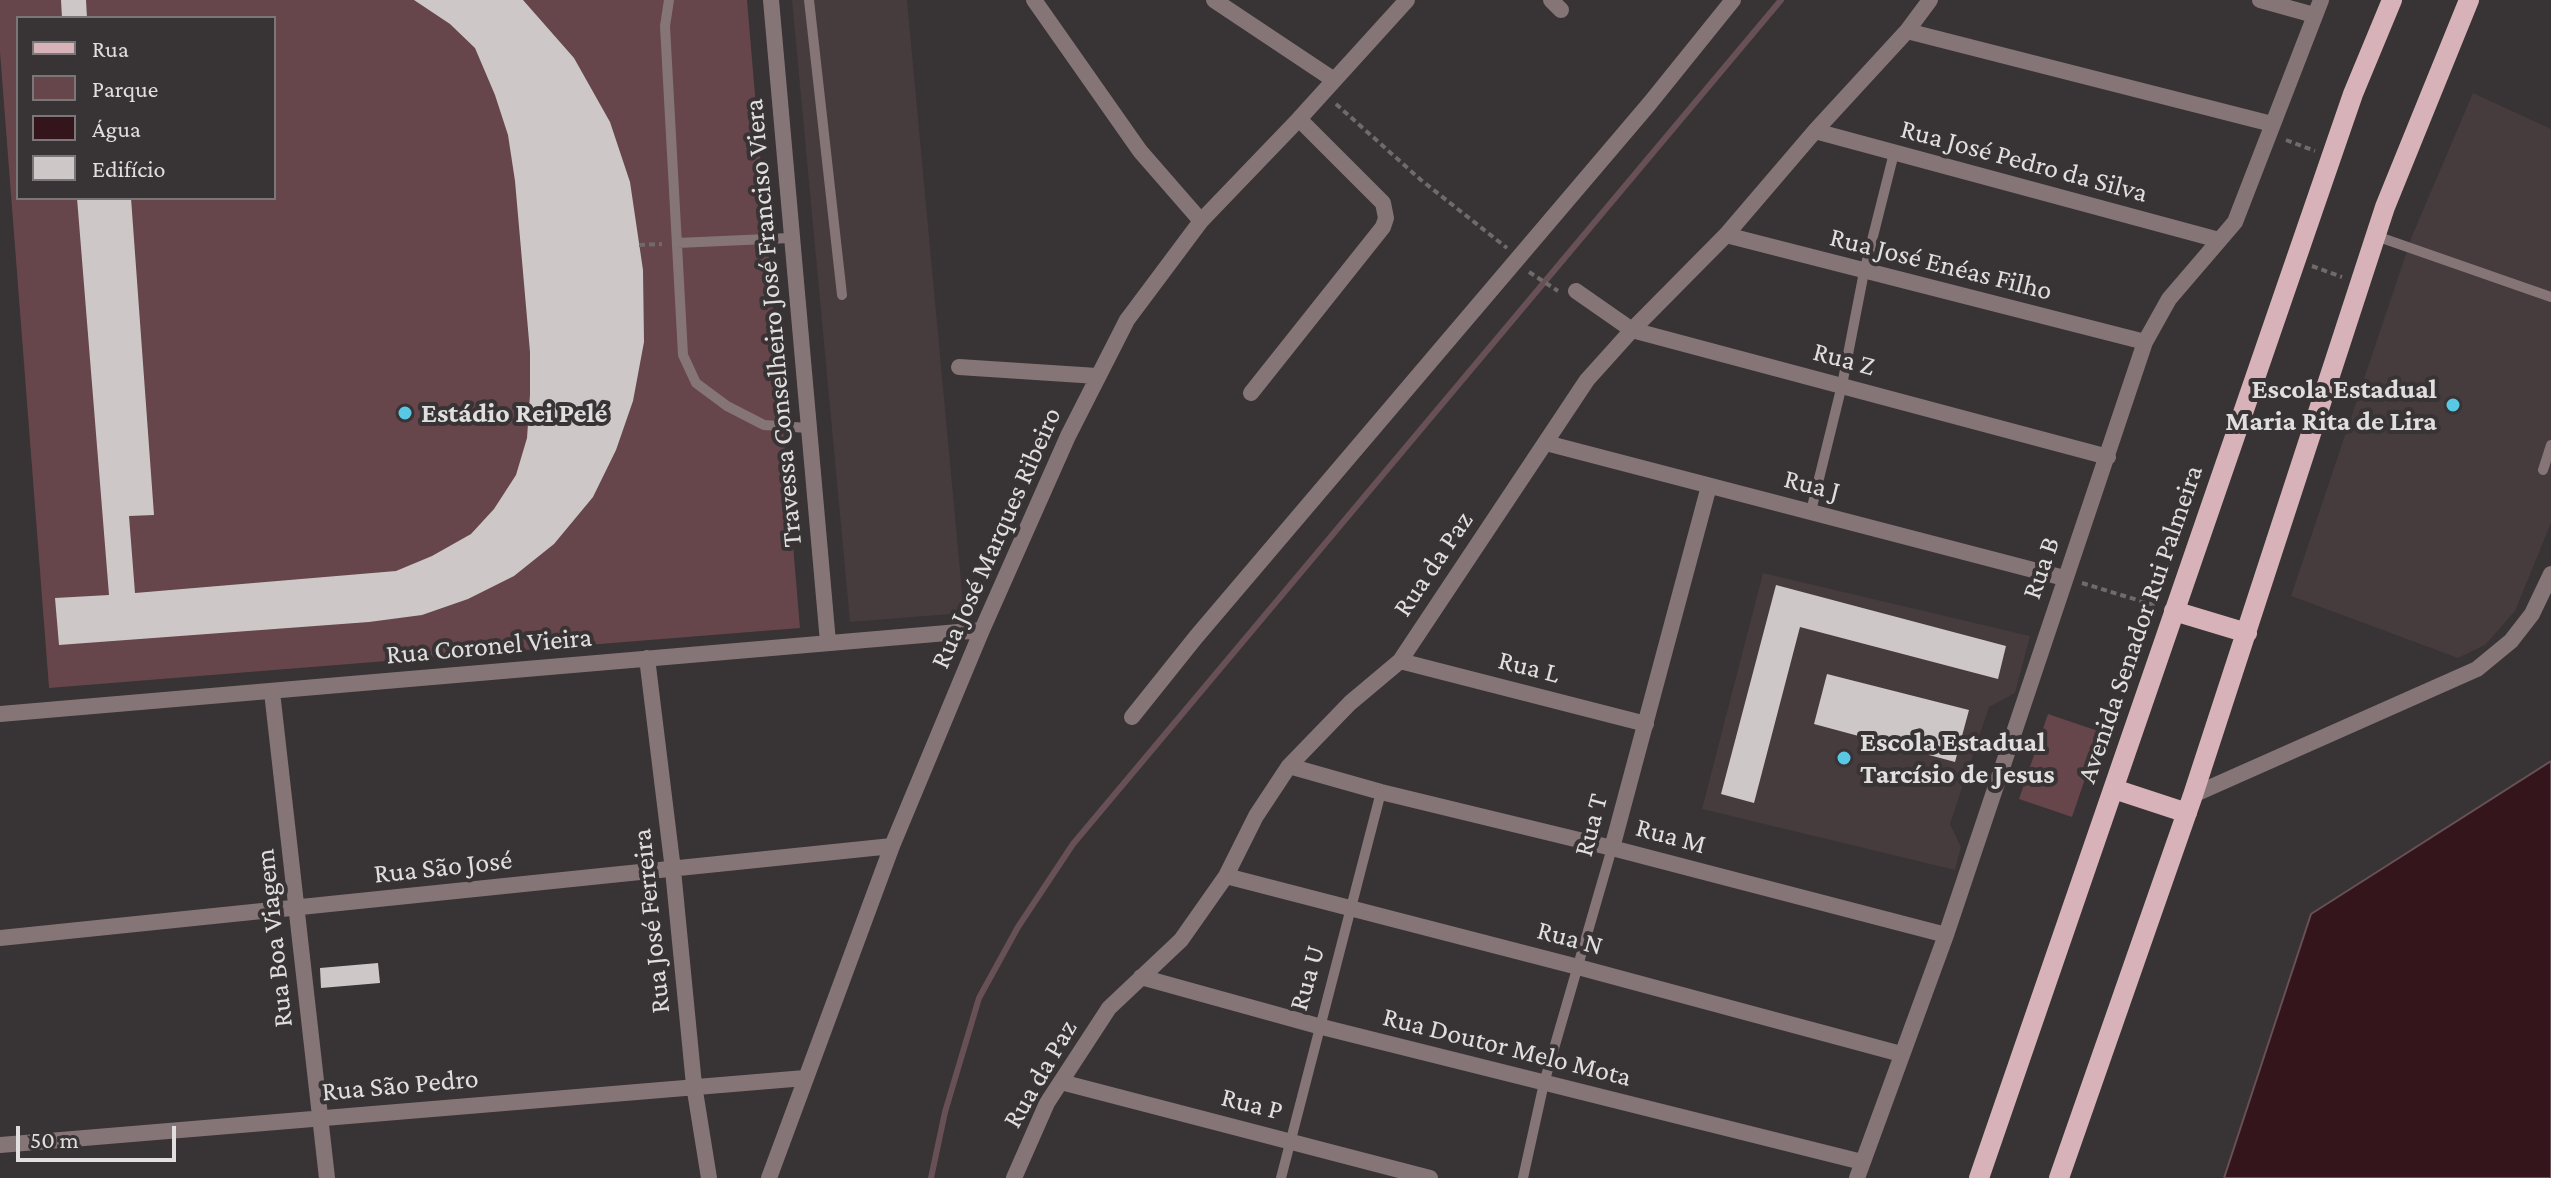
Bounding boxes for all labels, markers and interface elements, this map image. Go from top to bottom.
legend [16,16,276,200]
text: Rua [92,35,129,62]
text: Parque [92,75,158,102]
street label: Travessa Conselheiro José Franciso Viera [737,97,809,549]
street label: Rua José Pedro da Silva [1897,112,2151,210]
text: Água [92,115,141,142]
text: Edifício [92,155,165,182]
street label: Rua José Enéas Filho [1826,220,2056,308]
street label: Rua Z [1809,335,1879,383]
place label: Escola Estadual Maria Rita de Lira [2225,372,2437,438]
place label: Estádio Rei Pelé [421,396,608,430]
marker: Escola Estadual Maria Rita de Lira [2444,396,2462,414]
street label: Rua José Marques Ribeiro [923,402,1069,674]
marker: Estádio Rei Pelé [396,404,414,422]
street label: Avenida Senador Rui Palmeira [2070,461,2210,787]
street label: Rua J [1780,462,1844,508]
street label: Rua da Paz [1386,505,1480,623]
street label: Rua B [2015,532,2067,604]
street label: Rua Coronel Vieira [385,620,593,672]
street label: Rua L [1495,643,1563,691]
place label: Escola Estadual Tarcísio de Jesus [1860,725,2055,791]
marker: Escola Estadual Tarcísio de Jesus [1835,749,1853,767]
street label: Rua T [1567,790,1615,860]
street label: Rua M [1632,811,1710,861]
street label: Rua José Ferreira [625,827,677,1015]
street label: Rua São José [372,843,514,891]
street label: Rua Boa Viagem [248,847,300,1029]
street label: Rua N [1533,913,1607,963]
street label: Rua U [1282,941,1332,1015]
street label: Rua Doutor Melo Mota [1379,1000,1635,1094]
street label: Rua da Paz [996,1014,1084,1134]
street label: Rua São Pedro [320,1061,480,1109]
street label: Rua P [1218,1080,1286,1128]
scale bar [20,1110,180,1160]
text: 50 m [30,1126,79,1153]

